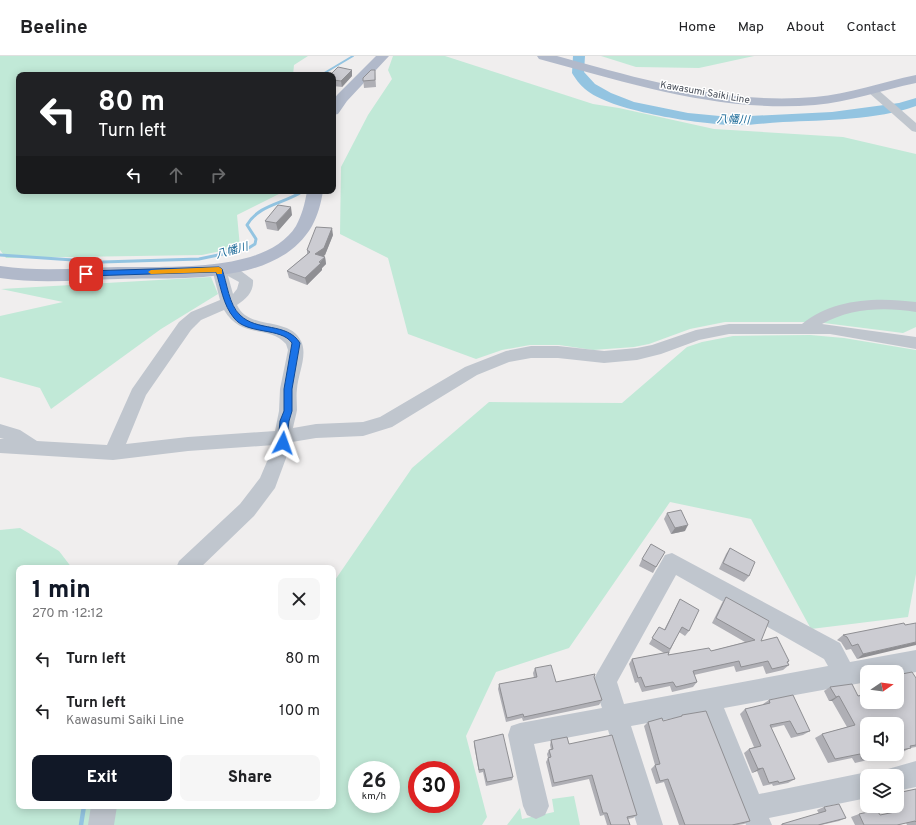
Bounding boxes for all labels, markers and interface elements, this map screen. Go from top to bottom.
text: Beeline [20,16,88,40]
text: Home [679,19,716,36]
text: Map [738,19,764,36]
text: About [786,19,825,36]
text: Contact [847,19,896,36]
street label: Kawasumi Saiki Line [659,79,751,107]
text: 80 m [98,85,165,121]
icon: left [32,88,84,140]
water label: 八幡川 [716,112,751,128]
text: Turn left [98,120,166,143]
icon: left [123,164,145,186]
icon: ahead [165,164,187,186]
icon: right [207,164,229,186]
water label: 八幡川 [214,240,251,262]
pin [69,257,103,291]
icon: arrive [75,263,97,285]
position arrow [262,422,304,464]
text: 1 min [32,576,91,606]
button: close [278,578,320,620]
text: 270 m · 12:12 [32,606,103,622]
icon: left [32,648,54,670]
text: Turn left [66,650,126,669]
text: 80 m [285,650,320,669]
north arrow [860,665,904,709]
map controls [860,665,904,813]
text: Turn left [66,694,126,713]
icon: left [32,700,54,722]
text: 100 m [279,702,320,721]
text: Kawasumi Saiki Line [66,713,184,729]
button: sound [860,717,904,761]
button: Exit [32,755,172,801]
button: Share [180,755,320,801]
speed limit sign: 30 [408,761,460,813]
text: 26 [362,769,386,795]
button: layers [860,769,904,813]
text: km/h [362,790,386,803]

